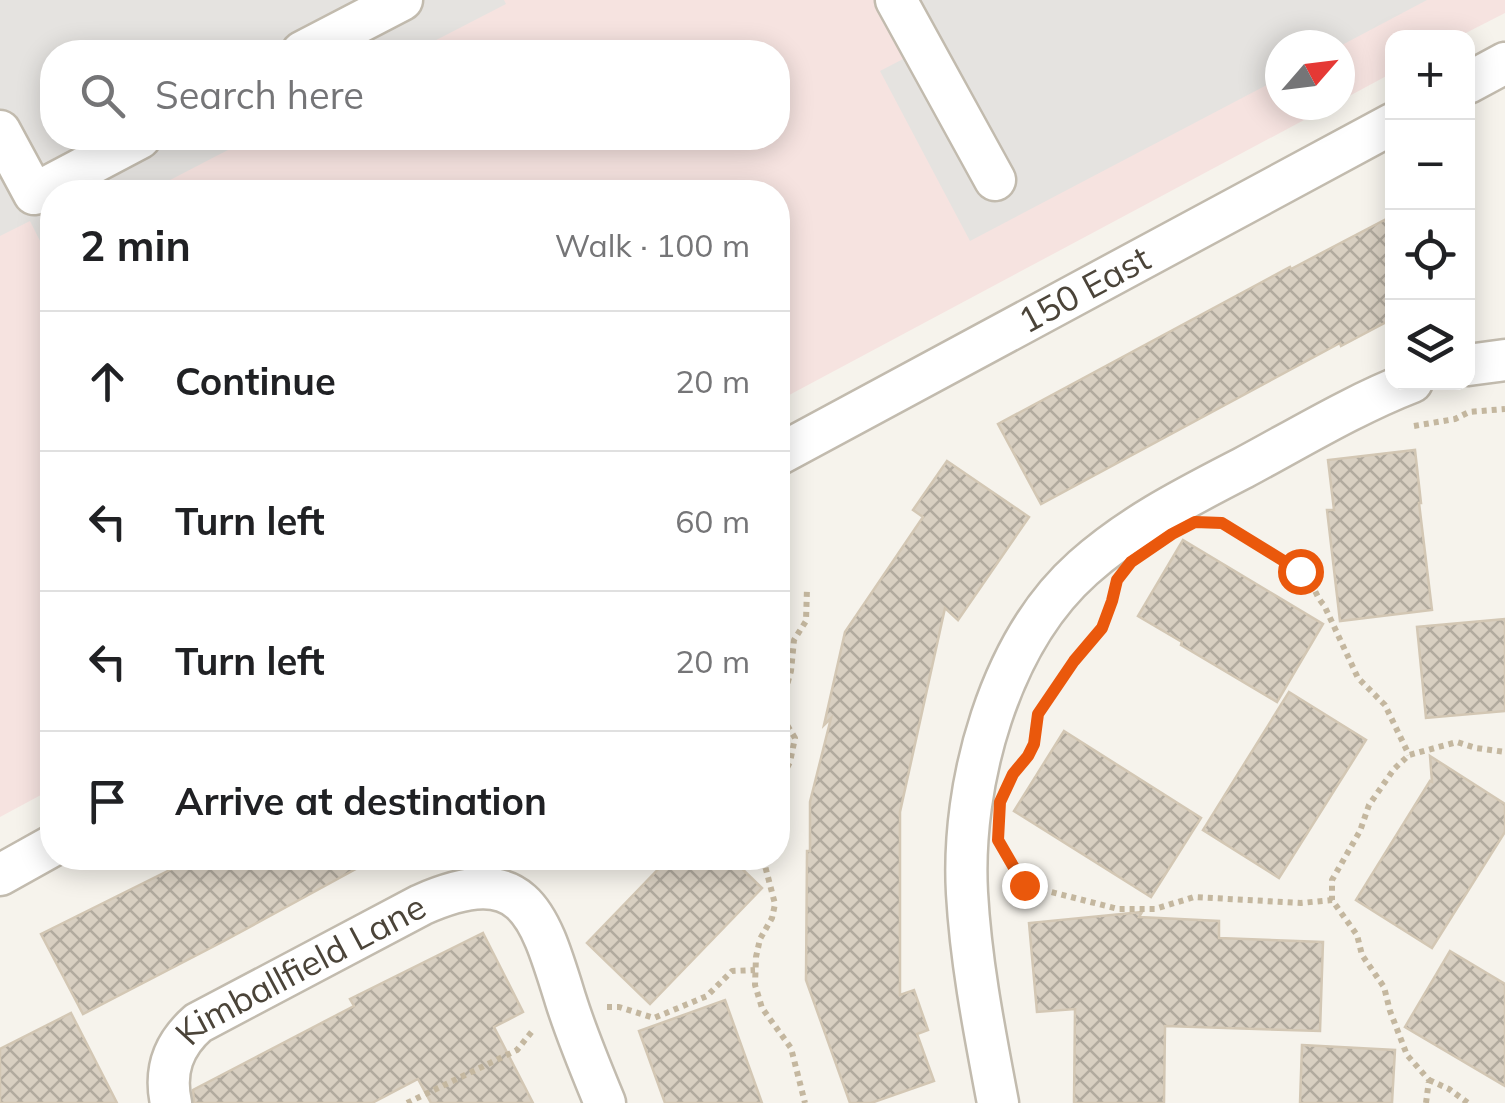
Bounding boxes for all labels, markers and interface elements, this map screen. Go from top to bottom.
north arrow [1265,30,1355,120]
map controls [1385,30,1475,390]
button: + [1385,30,1475,120]
search box [40,40,790,150]
icon: search [75,68,130,123]
text: Search here [155,71,364,119]
button: − [1385,120,1475,210]
button: locate [1385,210,1475,300]
text: 2 min [80,219,191,272]
text: Walk · 100 m [555,225,750,265]
street label: 150 East [1010,236,1157,342]
button: layers [1385,300,1475,390]
icon: ahead [80,354,135,409]
text: Continue [175,357,336,405]
text: 20 m [675,361,750,401]
icon: left [80,494,135,549]
text: Turn left [175,497,325,545]
text: 60 m [675,501,750,541]
route start [1278,549,1324,595]
icon: left [80,634,135,689]
text: Turn left [175,637,325,685]
text: 20 m [675,641,750,681]
icon: arrive [80,774,135,829]
text: Arrive at destination [175,777,547,825]
route end [1002,863,1048,909]
street label: Kimballfield Lane [165,884,433,1054]

